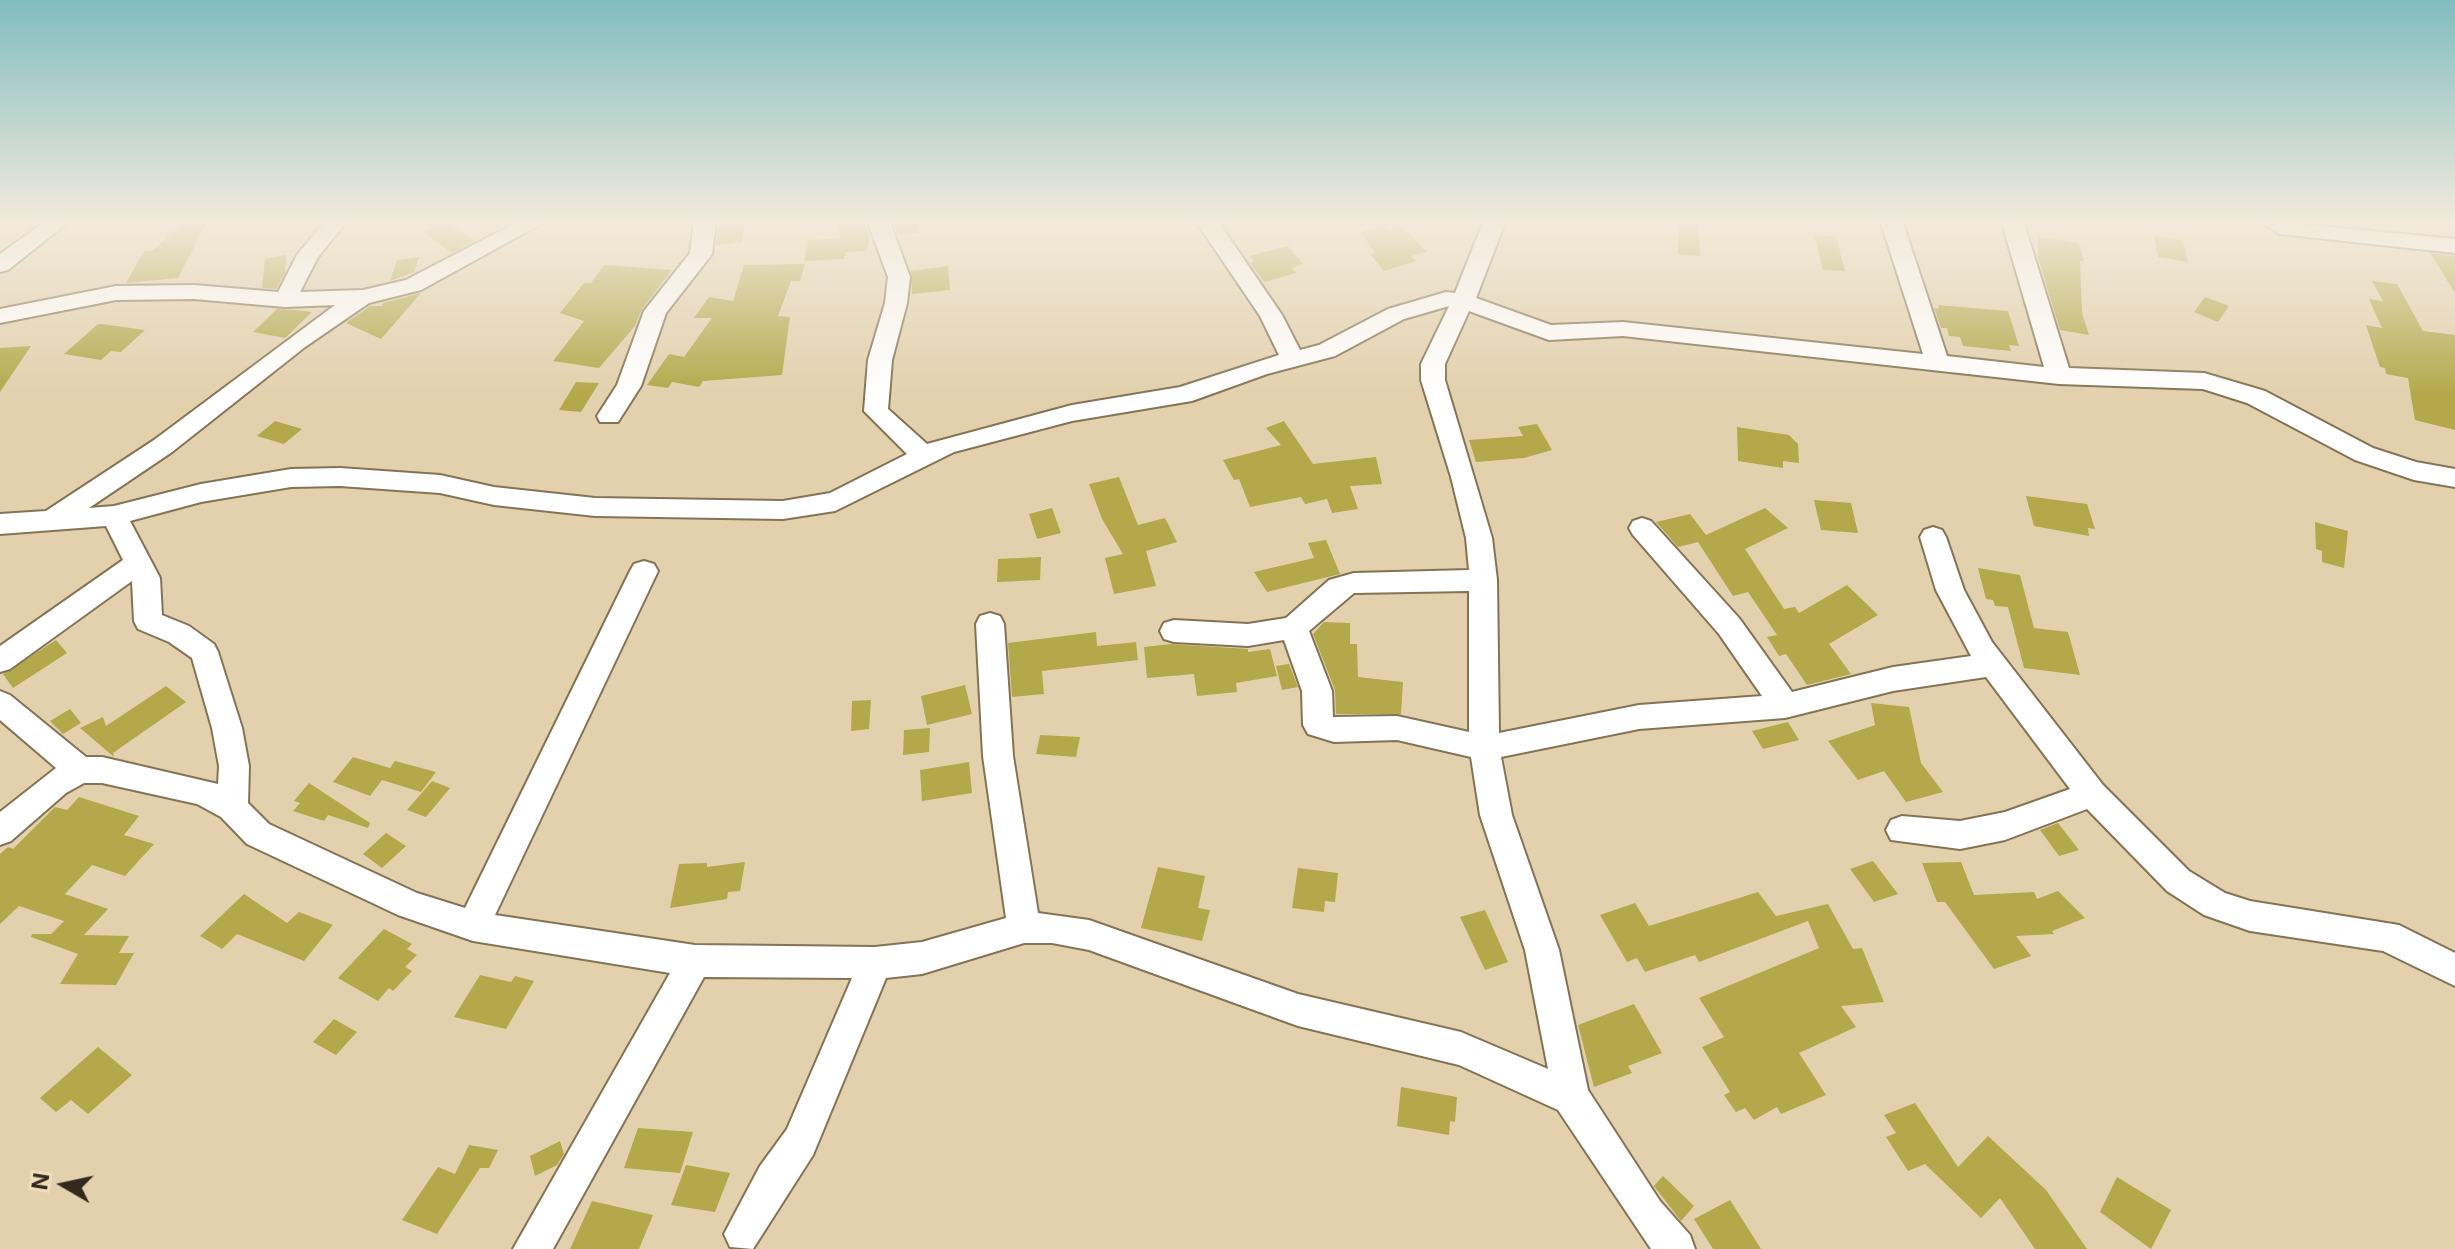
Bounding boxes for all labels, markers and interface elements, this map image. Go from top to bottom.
north arrow [24,1145,104,1225]
text: N [26,1171,54,1192]

